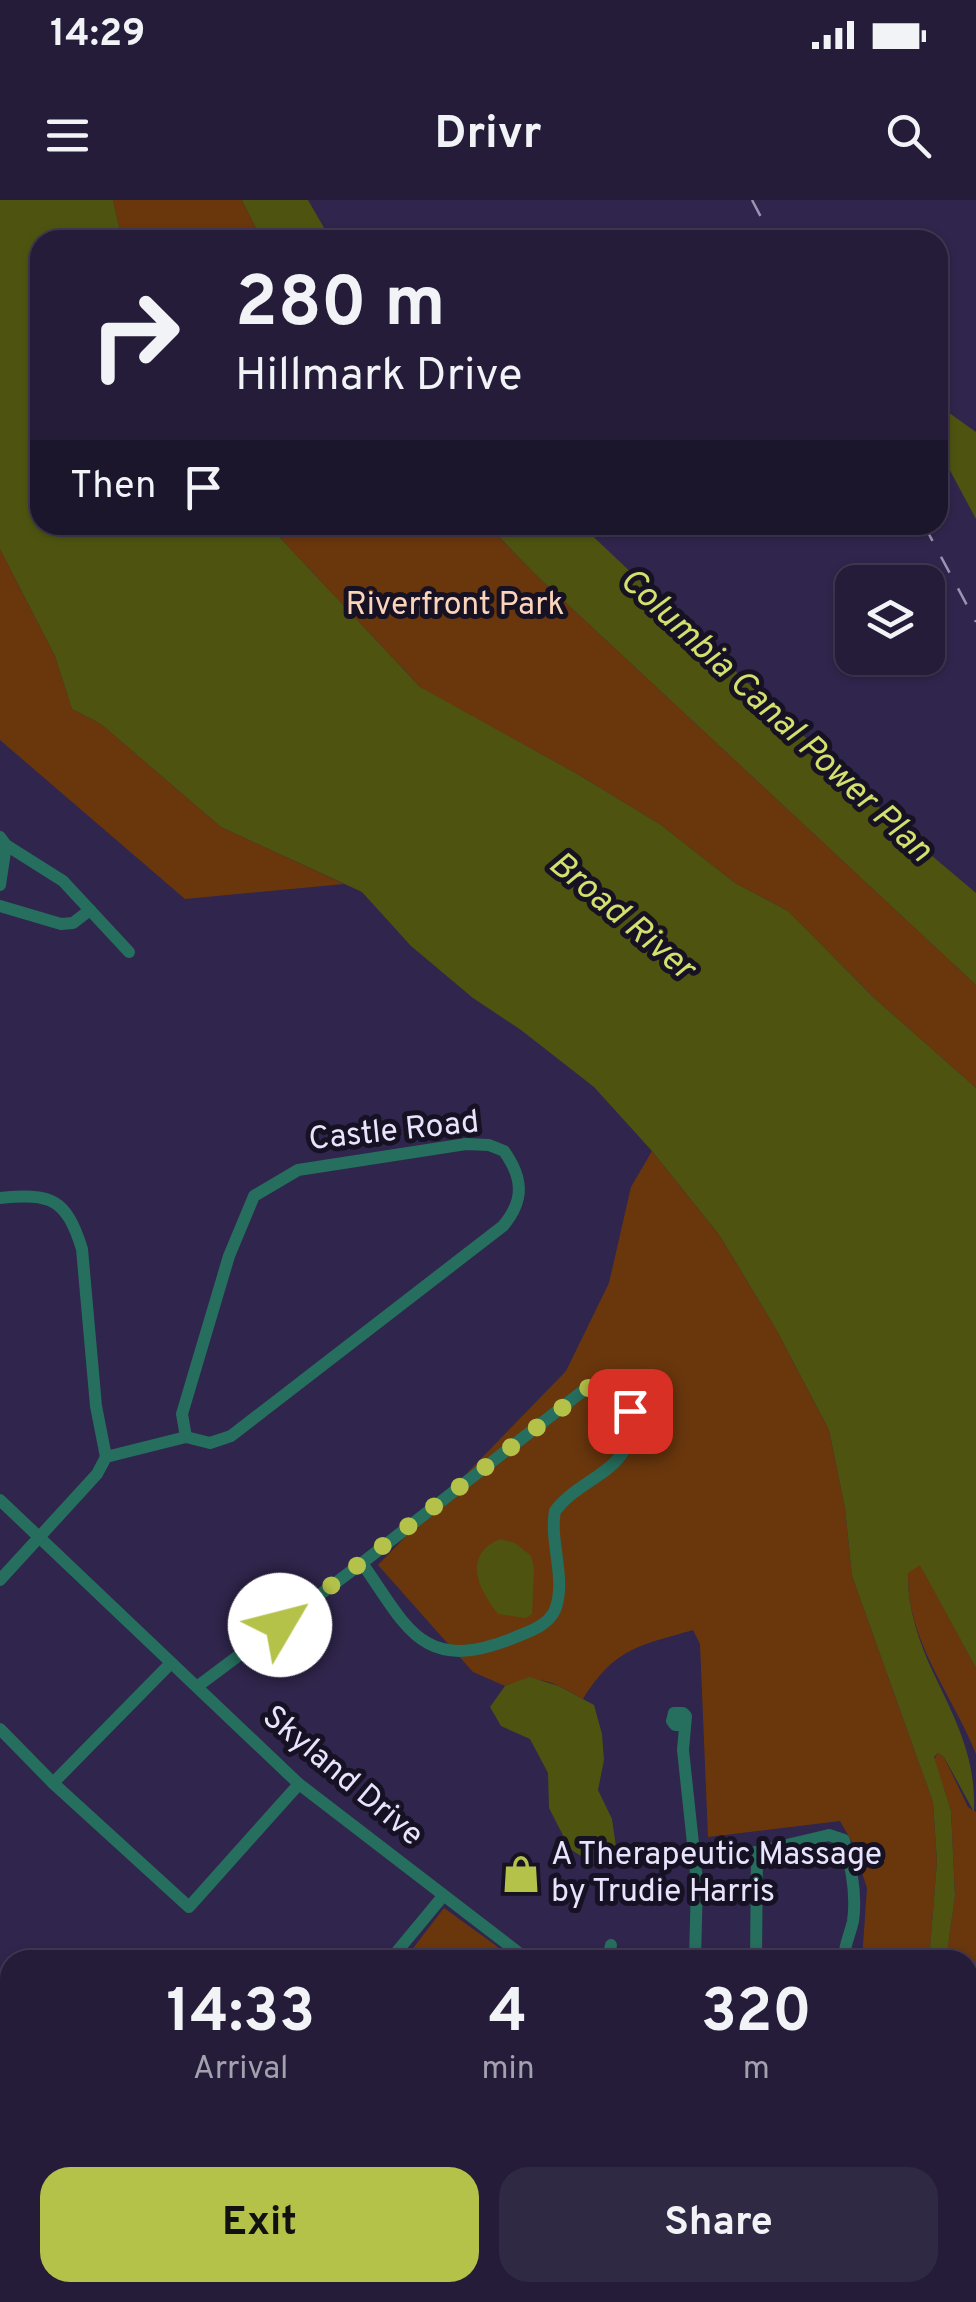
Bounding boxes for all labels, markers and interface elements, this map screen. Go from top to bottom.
text: 14:29 [50,11,145,60]
text: Drivr [434,107,542,164]
icon: menu [40,108,95,163]
icon: search [881,108,936,163]
text: 280 m [235,262,446,351]
icon: right [70,270,200,400]
text: Hillmark Drive [235,349,522,406]
icon: arrive [176,460,231,515]
text: Then [70,463,156,512]
water label: Columbia Canal Power Plan [609,559,941,873]
map controls [835,565,945,675]
button: layers [835,565,945,675]
park label: Riverfront Park [345,586,565,626]
water label: Broad River [539,843,705,993]
street label: Castle Road [307,1103,481,1161]
pin [588,1369,673,1454]
icon: arrive [603,1384,658,1439]
position arrow [228,1573,332,1677]
street label: Skyland Drive [253,1698,431,1856]
place label: A Therapeutic Massage by Trudie Harris [551,1836,882,1913]
shop icon: A Therapeutic Massage by Trudie Harris [500,1853,542,1895]
text: 14:33 [166,1977,315,2053]
text: 4 [489,1977,527,2053]
text: 320 [701,1977,812,2053]
text: Arrival [193,2050,288,2090]
text: min [481,2050,535,2090]
text: m [743,2050,770,2090]
button: Exit [40,2167,479,2282]
button: Share [499,2167,938,2282]

